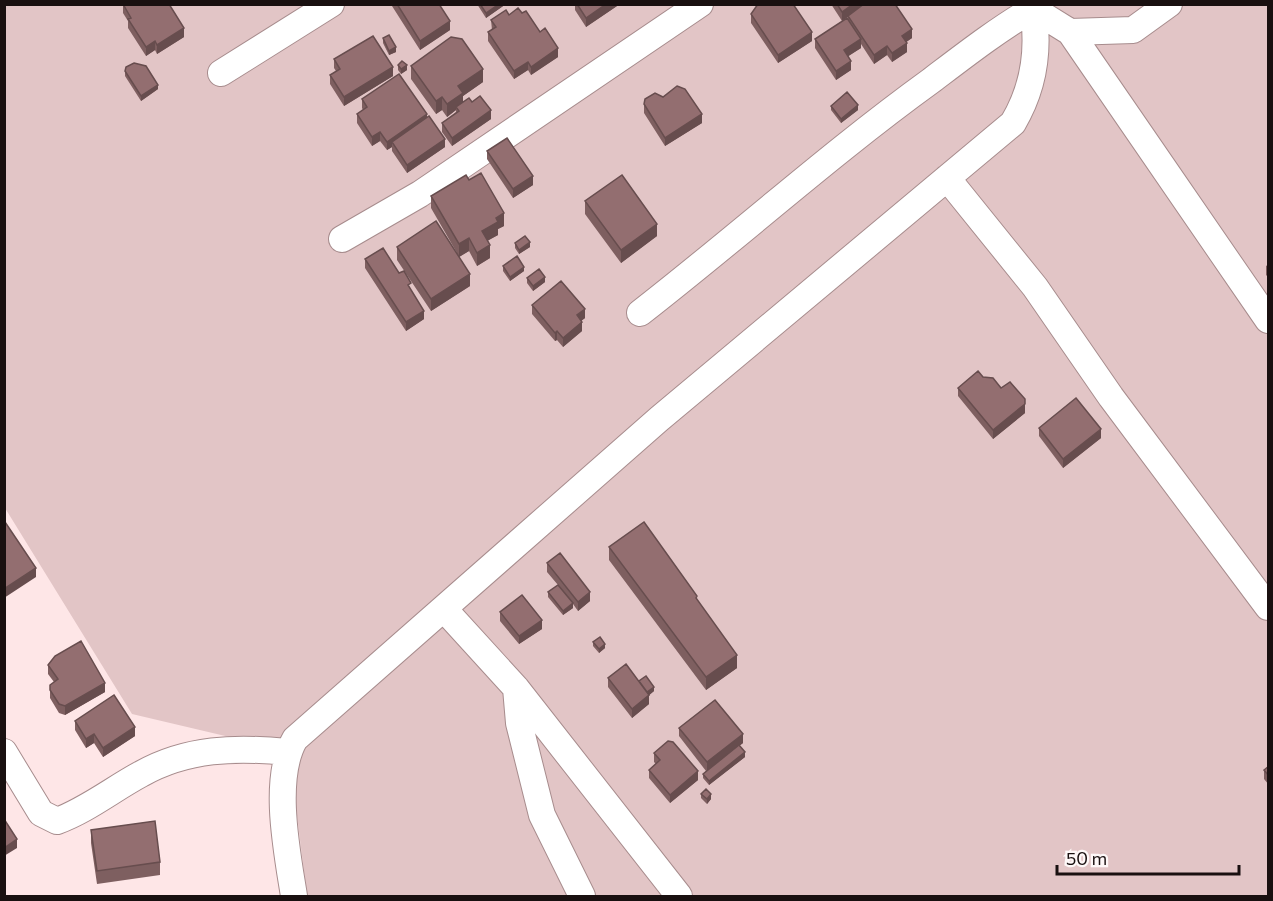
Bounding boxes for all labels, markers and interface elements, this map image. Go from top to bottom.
scale bar [1057,838,1238,876]
text: 50 m [1066,847,1107,869]

